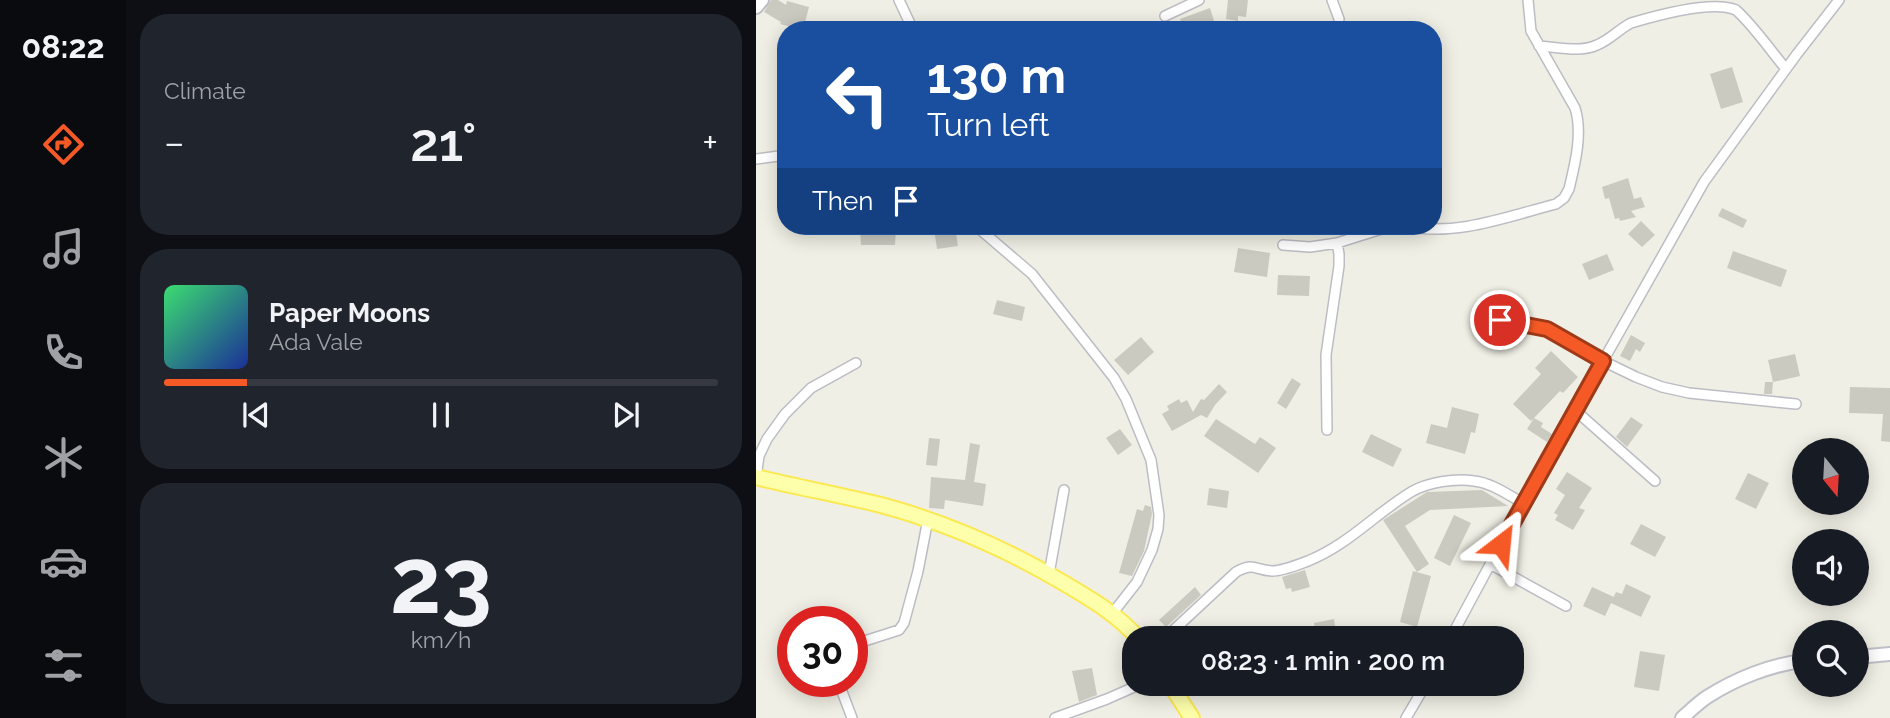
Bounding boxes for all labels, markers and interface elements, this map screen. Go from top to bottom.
text: 08:22 [22,28,104,65]
text: 130 m [927,47,1066,104]
icon: left [812,49,903,140]
text: Climate [164,77,246,104]
text: Turn left [927,106,1049,143]
text: 21° [410,112,477,173]
icon: directions [39,120,88,169]
text: − [164,120,184,165]
text: + [702,120,718,165]
icon: arrive [887,182,925,220]
text: Then [812,186,873,216]
icon: music [39,224,88,273]
pin [1470,290,1530,350]
text: Paper Moons [269,298,430,328]
icon: arrive [1481,301,1519,339]
icon: phone [39,328,88,377]
text: Ada Vale [269,328,363,355]
icon: previous [237,396,275,434]
icon: pause [422,396,460,434]
icon: next [607,396,645,434]
icon: climate [39,433,88,482]
north arrow [1792,438,1869,514]
map controls [1792,438,1869,697]
position arrow [1464,507,1538,581]
text: 23 [390,527,492,634]
button: sound [1792,529,1869,606]
icon: car [39,537,88,586]
speed limit sign: 30 [777,606,868,697]
button: search [1792,620,1869,697]
text: km/h [411,626,471,653]
icon: filters [39,641,88,690]
text: 08:23 · 1 min · 200 m [1201,646,1445,676]

